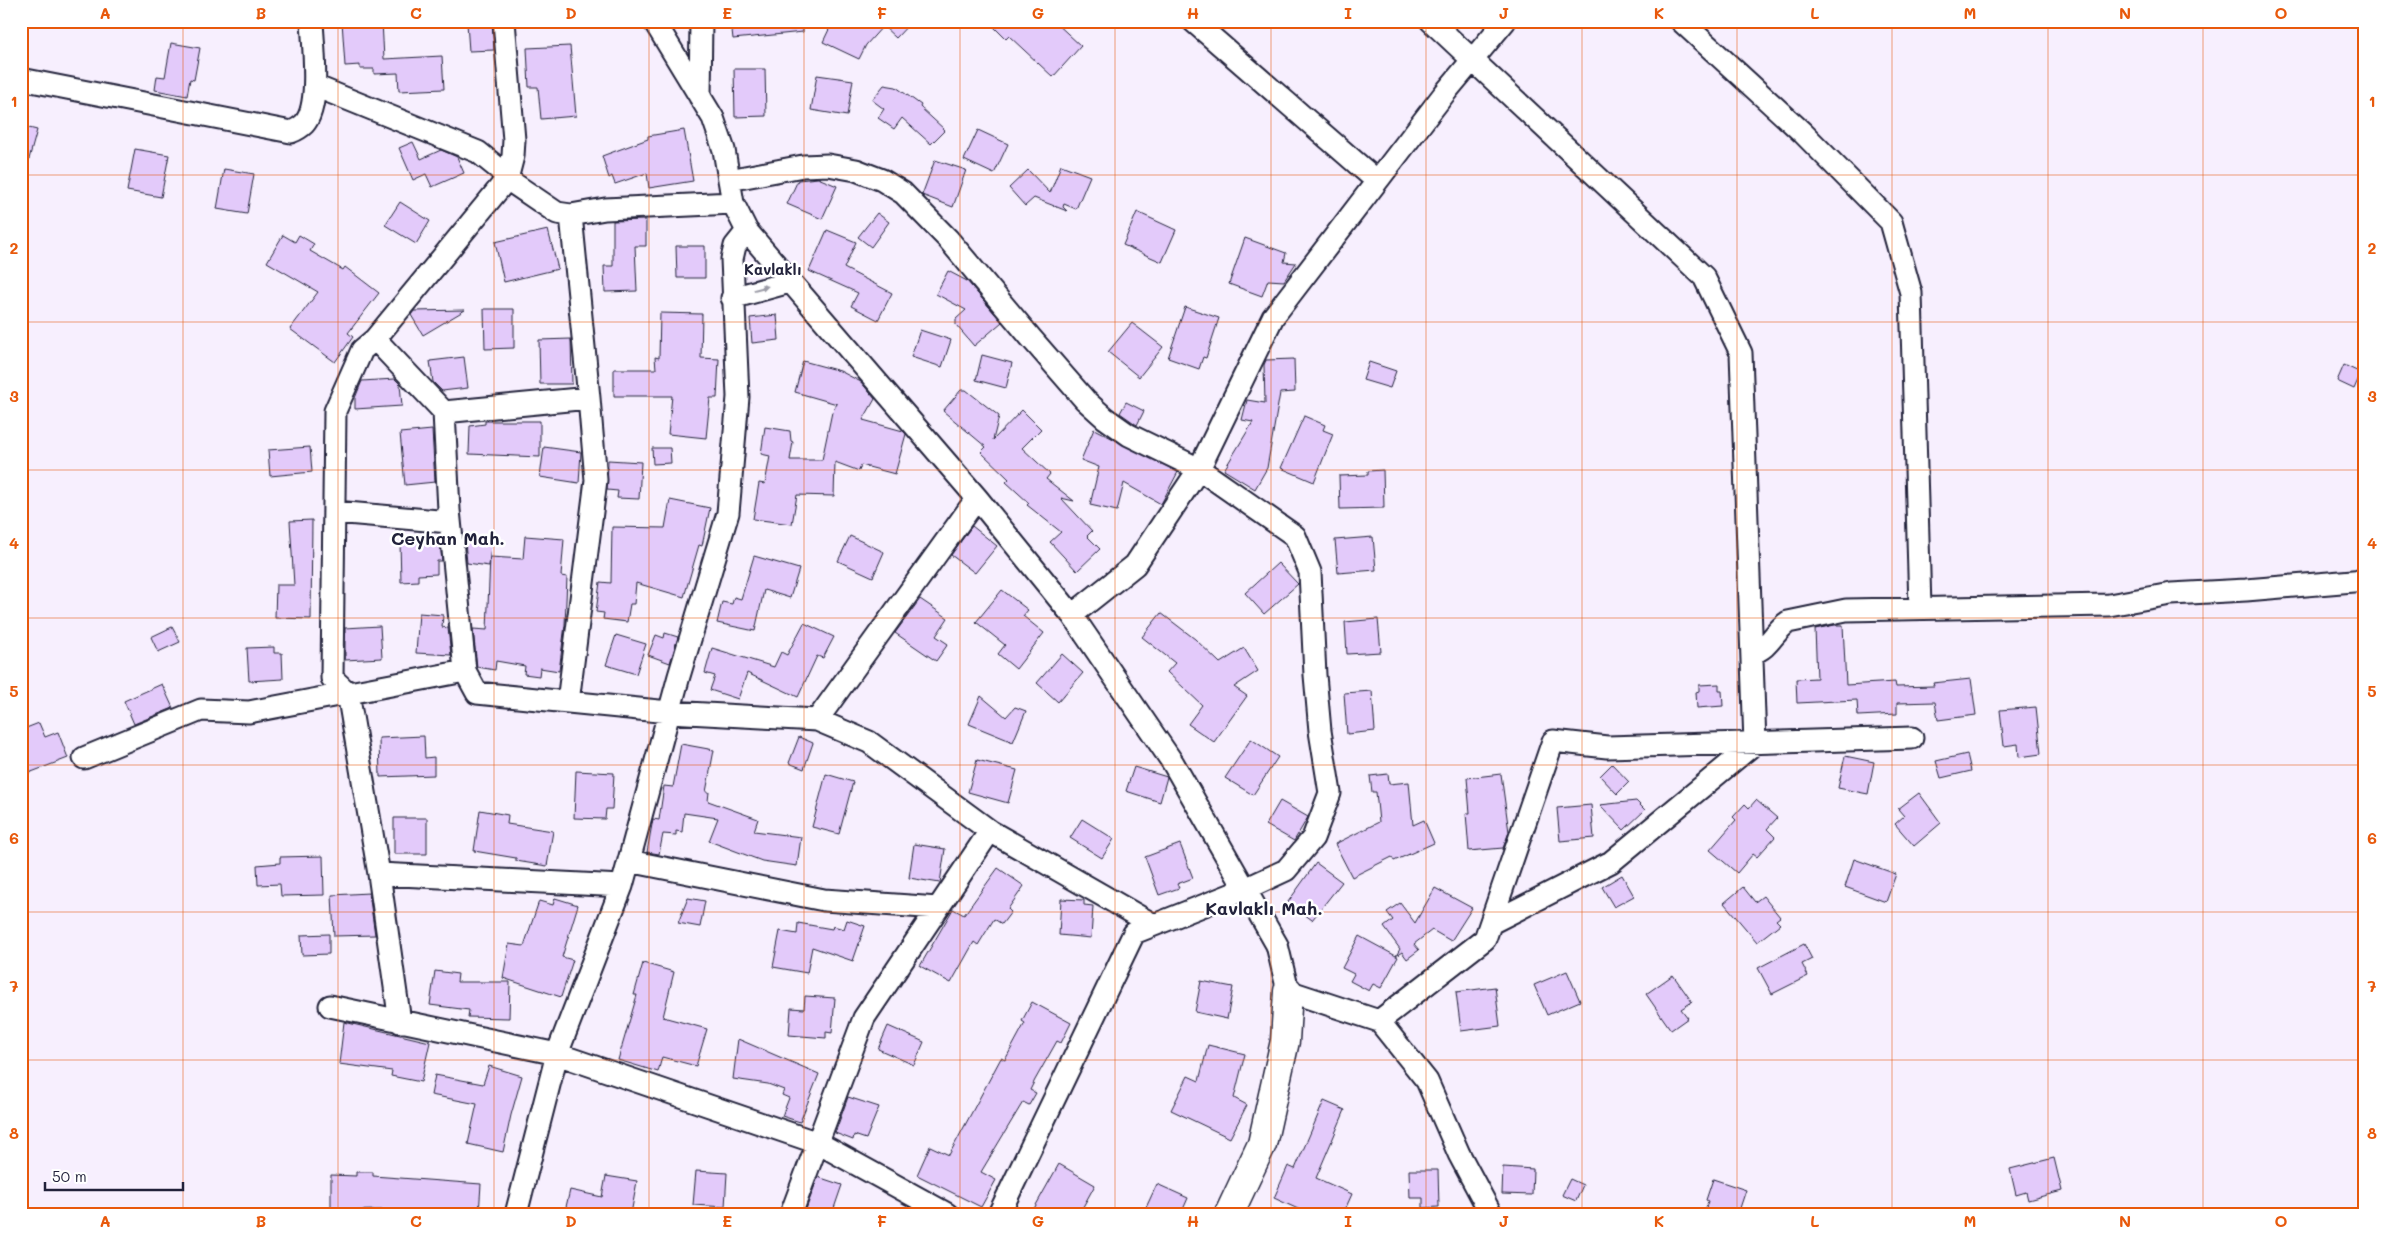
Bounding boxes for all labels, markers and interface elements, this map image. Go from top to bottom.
text: A [99,2,111,23]
text: B [256,2,266,23]
text: C [410,2,422,23]
text: D [565,2,577,23]
text: E [722,2,732,23]
text: F [877,2,887,23]
text: G [1032,2,1044,23]
text: H [1187,2,1199,23]
text: I [1344,2,1352,23]
text: J [1499,2,1509,23]
text: K [1654,2,1664,23]
text: L [1810,2,1820,23]
text: M [1964,2,1976,23]
text: N [2119,2,2131,23]
text: O [2275,2,2288,23]
text: 1 [10,90,18,111]
text: 1 [2368,90,2376,111]
text: 2 [10,237,19,258]
text: 2 [2368,237,2377,258]
district label: Kavlaklı [744,259,802,279]
one-way arrow [753,284,768,292]
text: 3 [9,385,19,406]
text: 3 [2367,385,2377,406]
district label: Ceyhan Mah. [391,526,505,550]
text: 4 [9,532,19,553]
text: 4 [2367,532,2377,553]
text: 5 [9,680,19,701]
text: 5 [2367,680,2377,701]
text: 6 [9,827,19,848]
text: 6 [2367,827,2377,848]
district label: Kavlaklı Mah. [1205,896,1323,920]
text: 7 [10,975,19,996]
text: 7 [2368,975,2377,996]
text: 8 [9,1122,19,1143]
text: 8 [2367,1122,2377,1143]
scale bar [45,1160,182,1192]
text: 50 m [52,1166,87,1186]
text: A [99,1210,111,1231]
text: B [256,1210,266,1231]
text: C [410,1210,422,1231]
text: D [565,1210,577,1231]
text: E [722,1210,732,1231]
text: F [877,1210,887,1231]
text: G [1032,1210,1044,1231]
text: H [1187,1210,1199,1231]
text: I [1344,1210,1352,1231]
text: J [1499,1210,1509,1231]
text: K [1654,1210,1664,1231]
text: L [1810,1210,1820,1231]
text: M [1964,1210,1976,1231]
text: N [2119,1210,2131,1231]
text: O [2275,1210,2288,1231]

